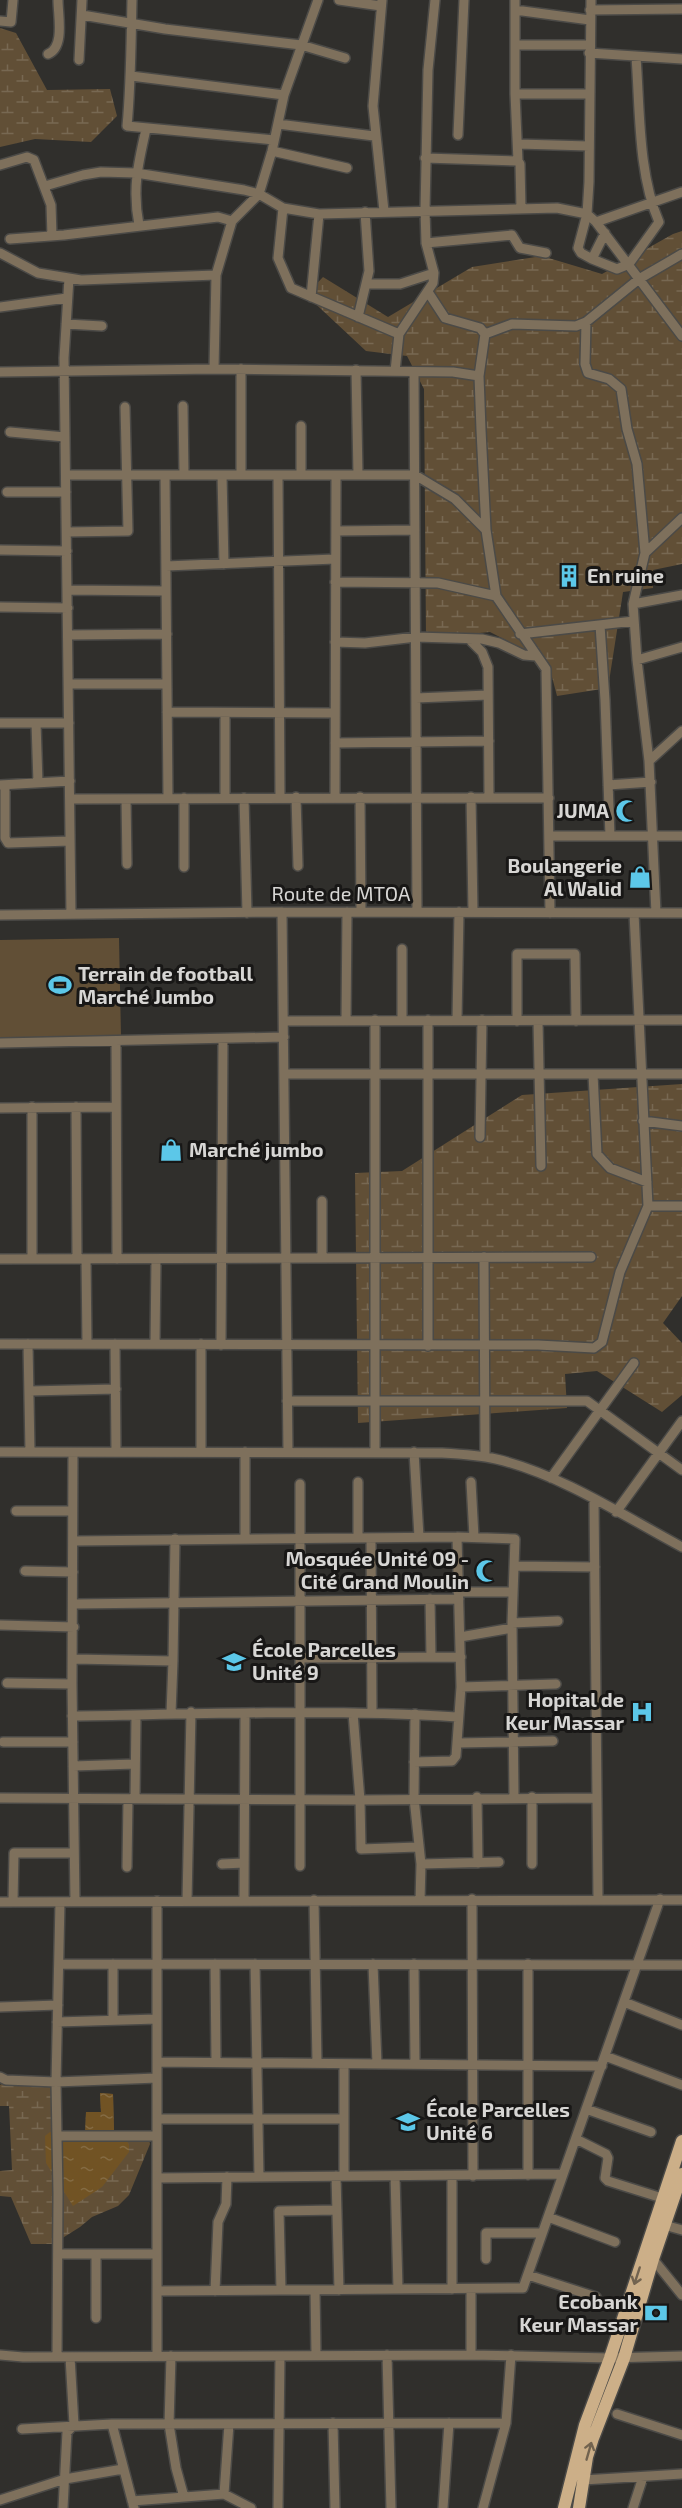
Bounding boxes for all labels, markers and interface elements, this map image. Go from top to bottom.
building icon: En ruine [556,563,582,589]
place label: En ruine [587,563,664,587]
place label: JUMA [556,798,610,822]
mosque icon: JUMA [614,798,640,824]
place label: Boulangerie Al Walid [507,853,622,900]
shop icon: Boulangerie Al Walid [627,864,653,890]
street label: Route de MTOA [271,881,411,905]
place label: Terrain de football Marché Jumbo [78,961,253,1008]
sports icon: Terrain de football Marché Jumbo [47,972,73,998]
shop icon: Marché jumbo [158,1137,184,1163]
place label: Marché jumbo [189,1137,324,1161]
place label: Mosquée Unité 09 - Cité Grand Moulin [286,1546,469,1593]
mosque icon: Mosquée Unité 09 - Cité Grand Moulin [474,1558,500,1584]
place label: École Parcelles Unité 9 [252,1637,396,1684]
school or university icon: École Parcelles Unité 9 [221,1649,247,1675]
place label: Hopital de Keur Massar [505,1687,624,1734]
hospital icon: Hopital de Keur Massar [629,1699,655,1725]
place label: École Parcelles Unité 6 [426,2097,570,2144]
school or university icon: École Parcelles Unité 6 [395,2109,421,2135]
one-way arrow [630,2266,641,2285]
place label: Ecobank Keur Massar [519,2289,639,2336]
bank icon: Ecobank Keur Massar [643,2300,669,2326]
one-way arrow [584,2441,595,2460]

